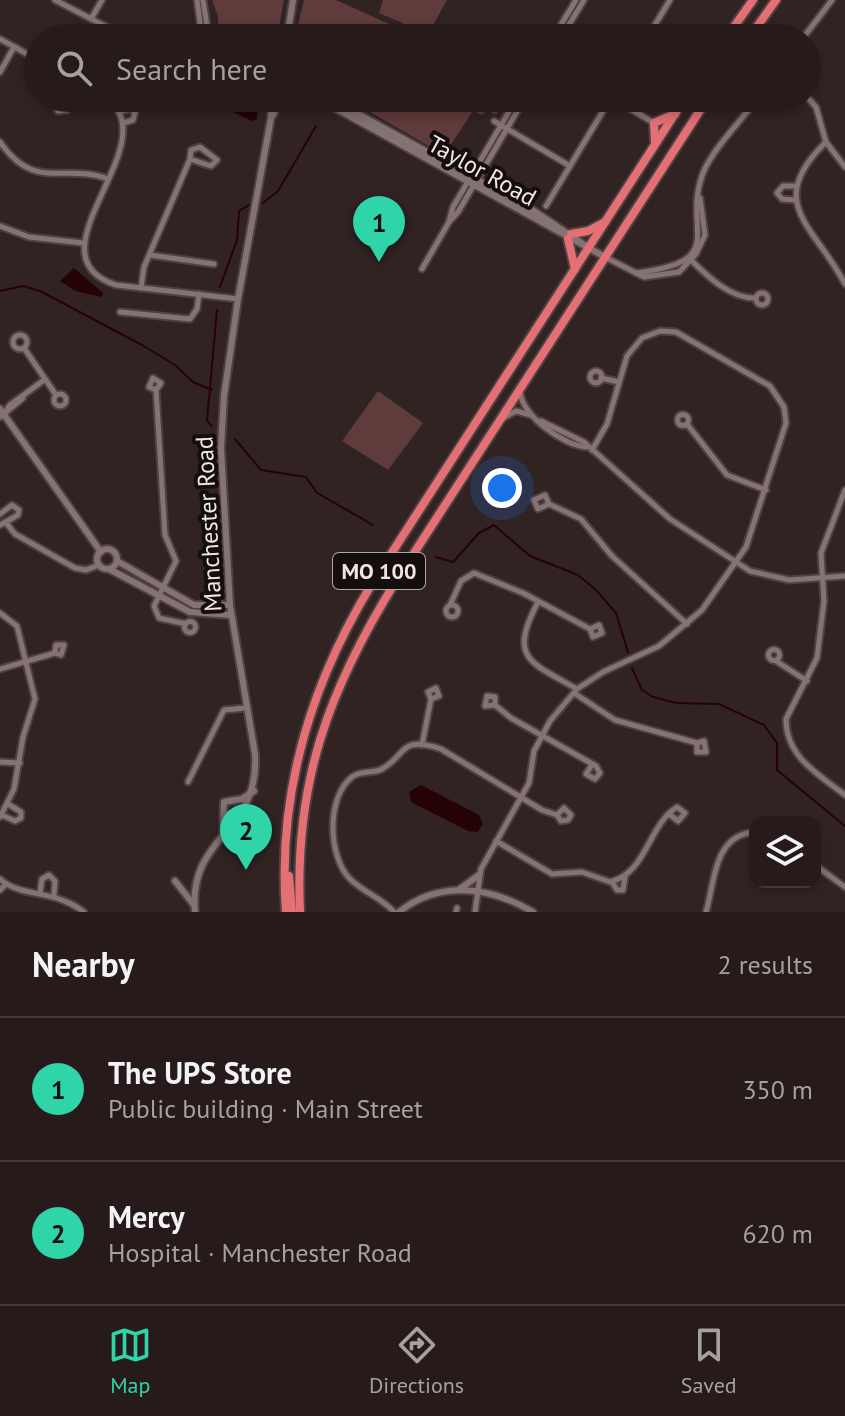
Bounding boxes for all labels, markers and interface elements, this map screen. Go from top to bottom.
search box [24,24,821,112]
icon: search [52,46,96,90]
text: Search here [116,49,267,88]
street label: Taylor Road [423,128,542,213]
pin: 1 [353,196,405,262]
street label: Manchester Road [188,435,229,613]
your location [482,468,522,508]
road number: MO 100 [333,553,425,589]
pin: 2 [220,804,272,870]
map controls [749,816,821,888]
button: layers [749,816,821,888]
text: Nearby [32,942,134,986]
text: 2 results [718,948,813,981]
text: The UPS Store [108,1053,292,1092]
text: 1 [51,1073,65,1106]
text: 350 m [742,1073,813,1106]
text: Public building · Main Street [108,1092,423,1125]
text: Mercy [108,1197,185,1236]
text: 2 [51,1217,65,1250]
text: 620 m [742,1217,813,1250]
text: Hospital · Manchester Road [108,1236,412,1269]
tab: Map [108,1323,152,1399]
tab: Directions [369,1323,464,1399]
tab: Saved [681,1323,737,1399]

